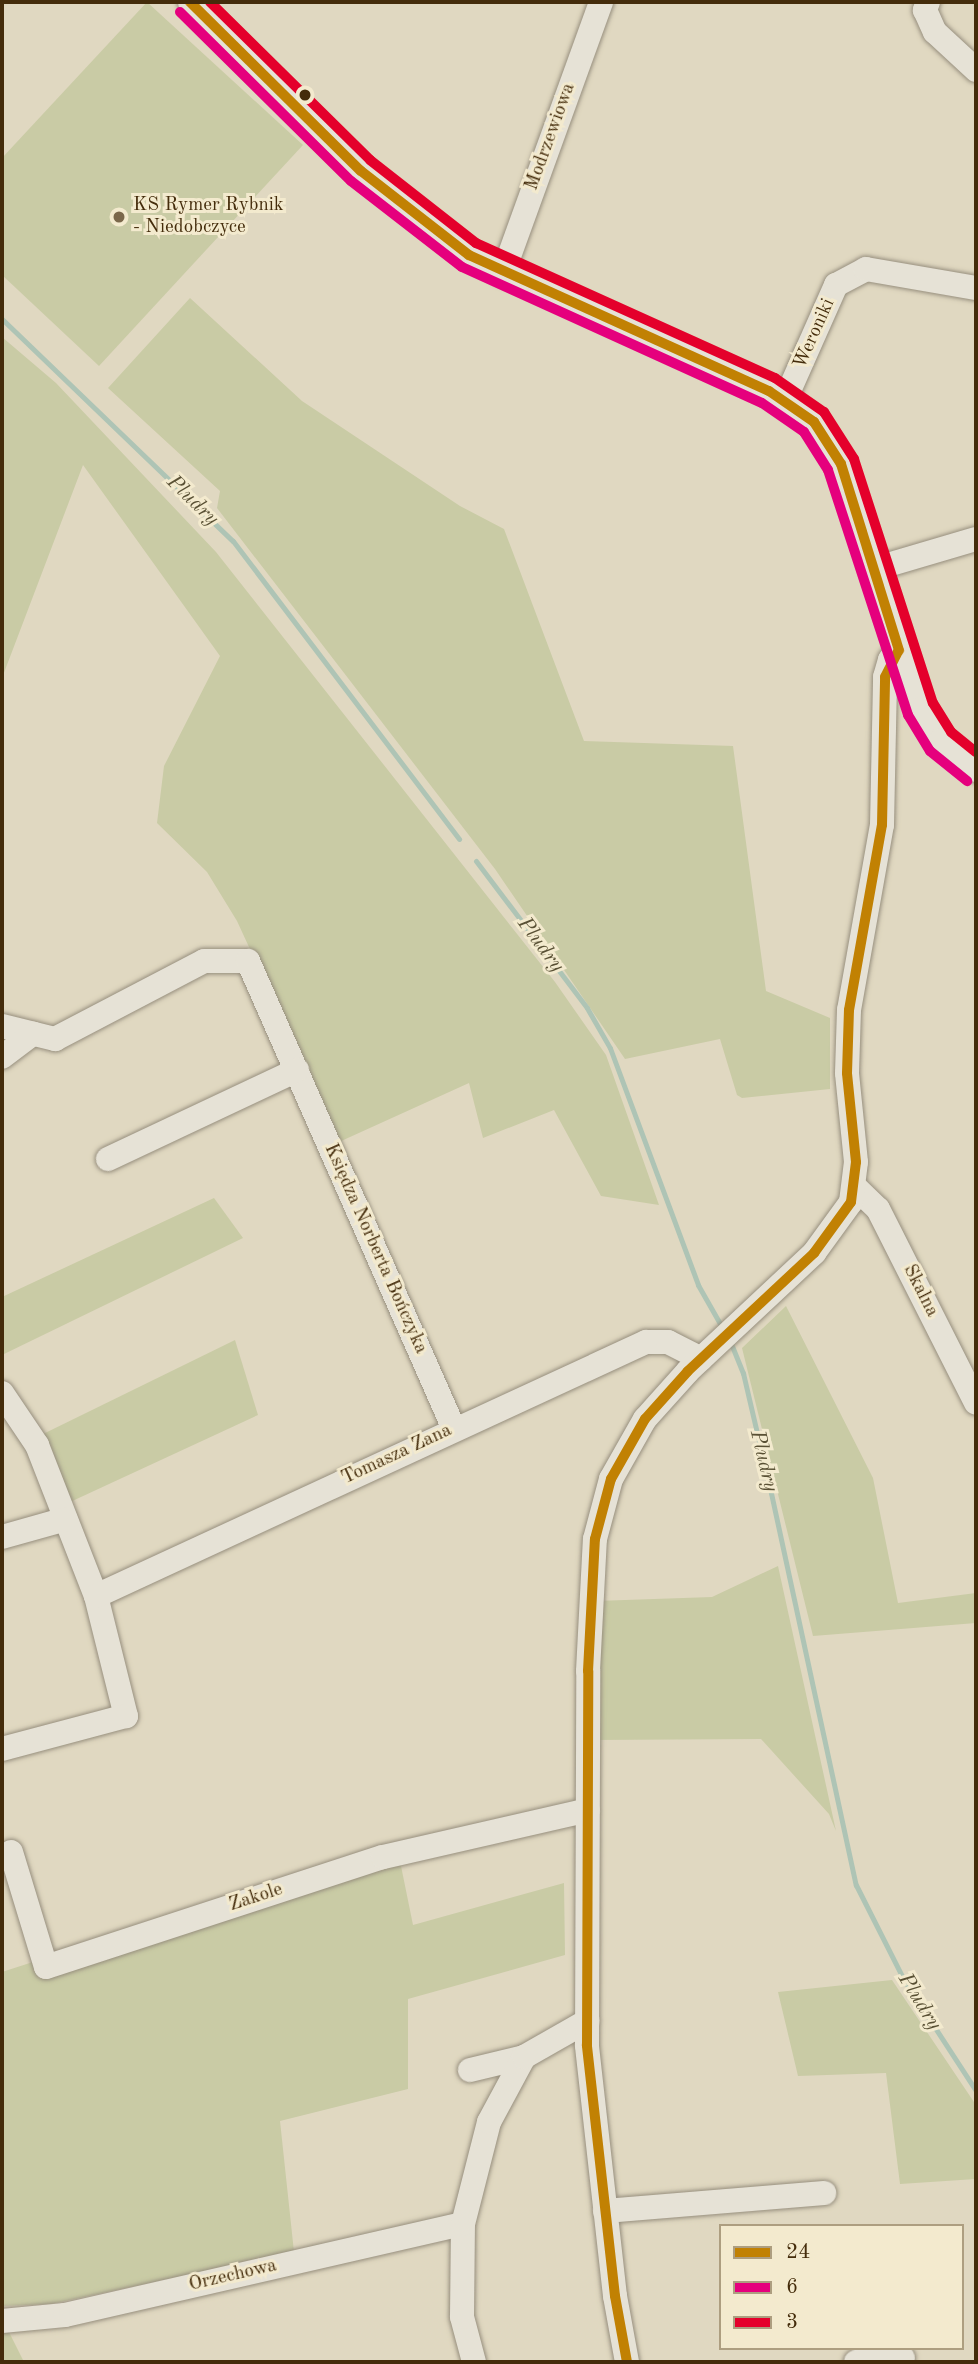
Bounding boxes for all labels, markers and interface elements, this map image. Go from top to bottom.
street label: Modrzewiowa [521,80,581,194]
unlabelled marker [298,88,312,102]
place label: KS Rymer Rybnik - Niedobczyce [133,195,284,239]
marker: KS Rymer Rybnik - Niedobczyce [111,209,127,225]
street label: Weroniki [789,295,841,373]
water label: Pludry [161,470,223,532]
water label: Pludry [511,912,569,978]
street label: Księdza Norberta Bończyka [318,1140,432,1358]
street label: Skalna [897,1261,943,1321]
street label: Tomasza Zana [338,1420,456,1490]
water label: Pludry [743,1428,783,1494]
street label: Zakole [226,1879,286,1917]
water label: Pludry [892,1969,946,2035]
legend [719,2224,964,2350]
text: 24 [786,2242,810,2263]
street label: Orzechowa [187,2255,279,2297]
text: 6 [786,2277,798,2298]
text: 3 [786,2312,798,2333]

